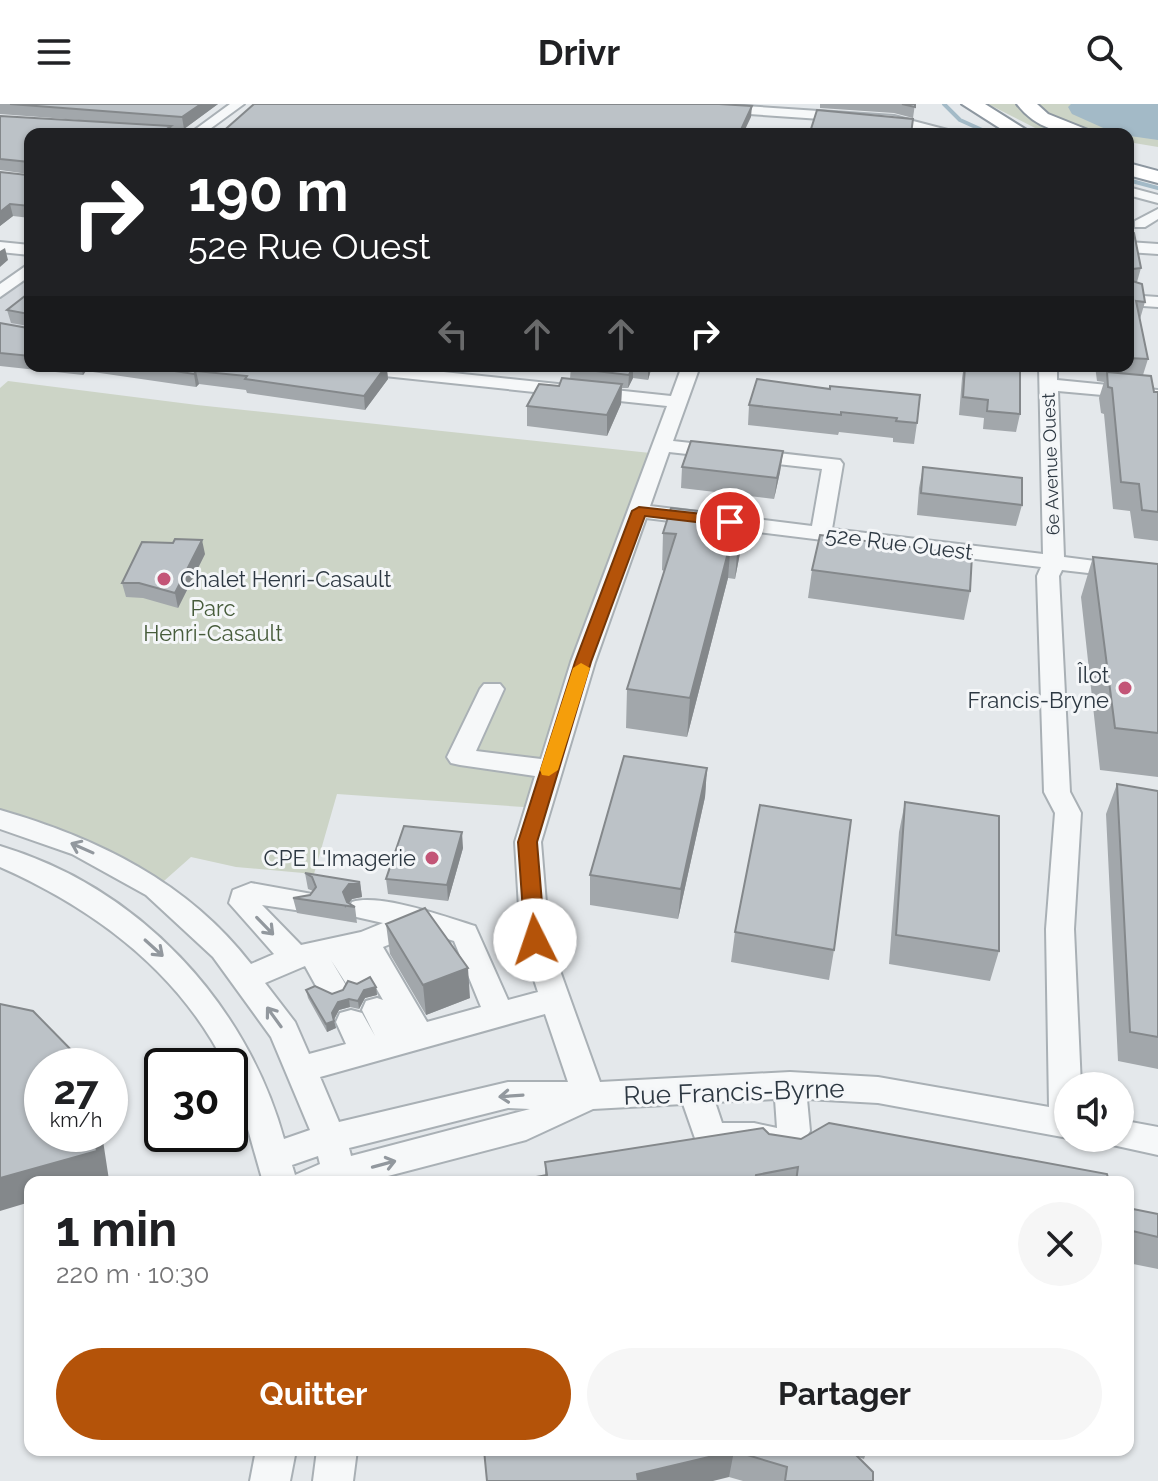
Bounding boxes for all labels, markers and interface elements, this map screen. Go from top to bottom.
icon: menu [32,30,76,74]
icon: search [1082,30,1126,74]
text: Drivr [538,31,620,73]
text: 190 m [188,158,349,224]
icon: right [56,160,160,264]
text: 52e Rue Ouest [188,225,431,267]
icon: left [431,312,475,356]
icon: ahead [515,312,559,356]
icon: ahead [599,312,643,356]
icon: right [683,312,727,356]
street label: 6e Avenue Ouest [1038,392,1063,536]
pin [696,488,764,556]
icon: arrive [708,500,752,544]
street label: 52e Rue Ouest [824,521,975,565]
place label: Chalet Henri-Casault [180,566,392,592]
marker: Chalet Henri-Casault [155,570,173,588]
park label: Parc Henri-Casault [143,595,283,646]
place label: Îlot Francis-Bryne [968,662,1110,713]
marker: Îlot Francis-Bryne [1116,679,1134,697]
one-way arrow [70,840,94,855]
place label: CPE L'Imagerie [264,845,416,871]
marker: CPE L'Imagerie [423,849,441,867]
position arrow [493,898,577,982]
one-way arrow [255,916,274,935]
one-way arrow [144,939,164,957]
one-way arrow [266,1007,283,1028]
speed limit sign: 30 [144,1048,248,1152]
text: 27 [53,1066,98,1113]
map controls [1054,1072,1134,1152]
button: sound [1054,1072,1134,1152]
street label: Rue Francis-Byrne [623,1073,845,1111]
one-way arrow [499,1089,525,1104]
text: km/h [50,1108,102,1132]
one-way arrow [370,1156,396,1171]
text: 1 min [56,1201,177,1257]
button: close [1018,1202,1102,1286]
text: 220 m · 10:30 [56,1259,209,1289]
button: Quitter [56,1348,571,1440]
button: Partager [587,1348,1102,1440]

